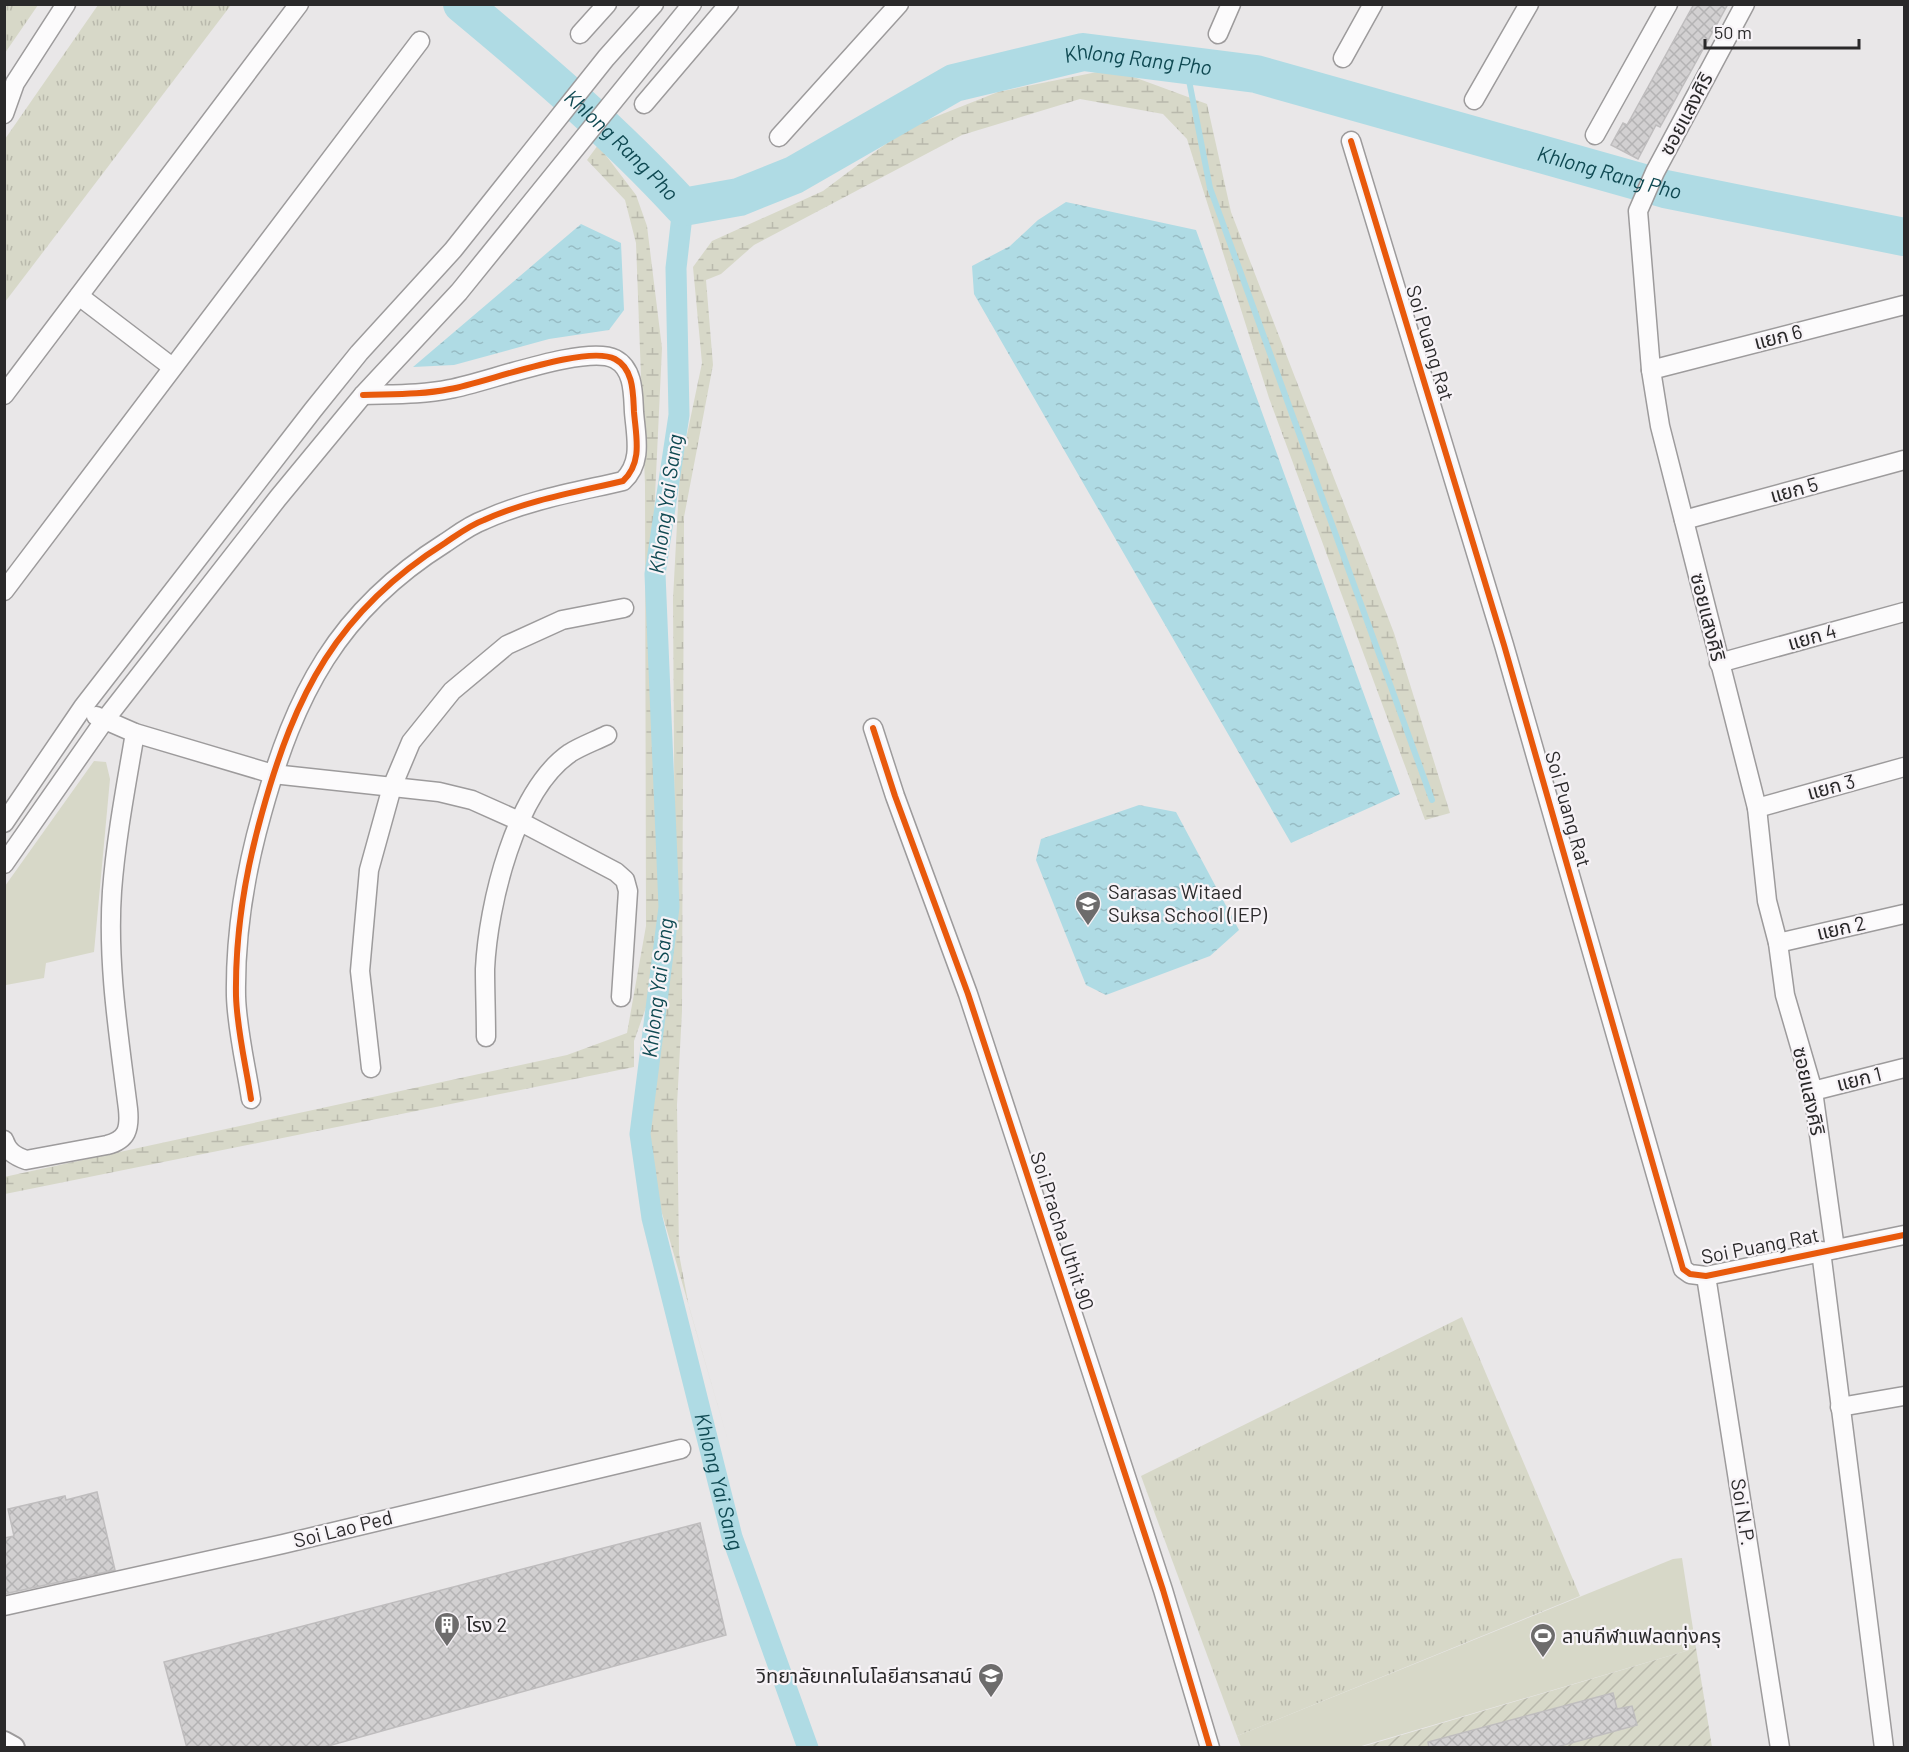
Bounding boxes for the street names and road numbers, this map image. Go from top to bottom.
street label: ซอยแสงศิริ [1653,68,1717,159]
street label: Soi Puang Rat [1402,282,1460,403]
street label: แยก 6 [1751,318,1804,354]
street label: แยก 5 [1767,471,1820,507]
street label: ซอยแสงศิริ [1686,570,1732,663]
street label: แยก 4 [1785,618,1839,654]
street label: Soi Puang Rat [1541,748,1597,870]
street label: แยก 3 [1804,768,1857,804]
street label: แยก 2 [1814,910,1868,944]
street label: ซอยแสงศิริ [1789,1044,1831,1137]
street label: แยก 1 [1834,1061,1884,1095]
street label: Soi Pracha Uthit 90 [1026,1148,1100,1313]
street label: Soi Puang Rat [1699,1222,1821,1268]
street label: Soi N.P. [1727,1477,1761,1547]
street label: Soi Lao Ped [291,1504,395,1552]

